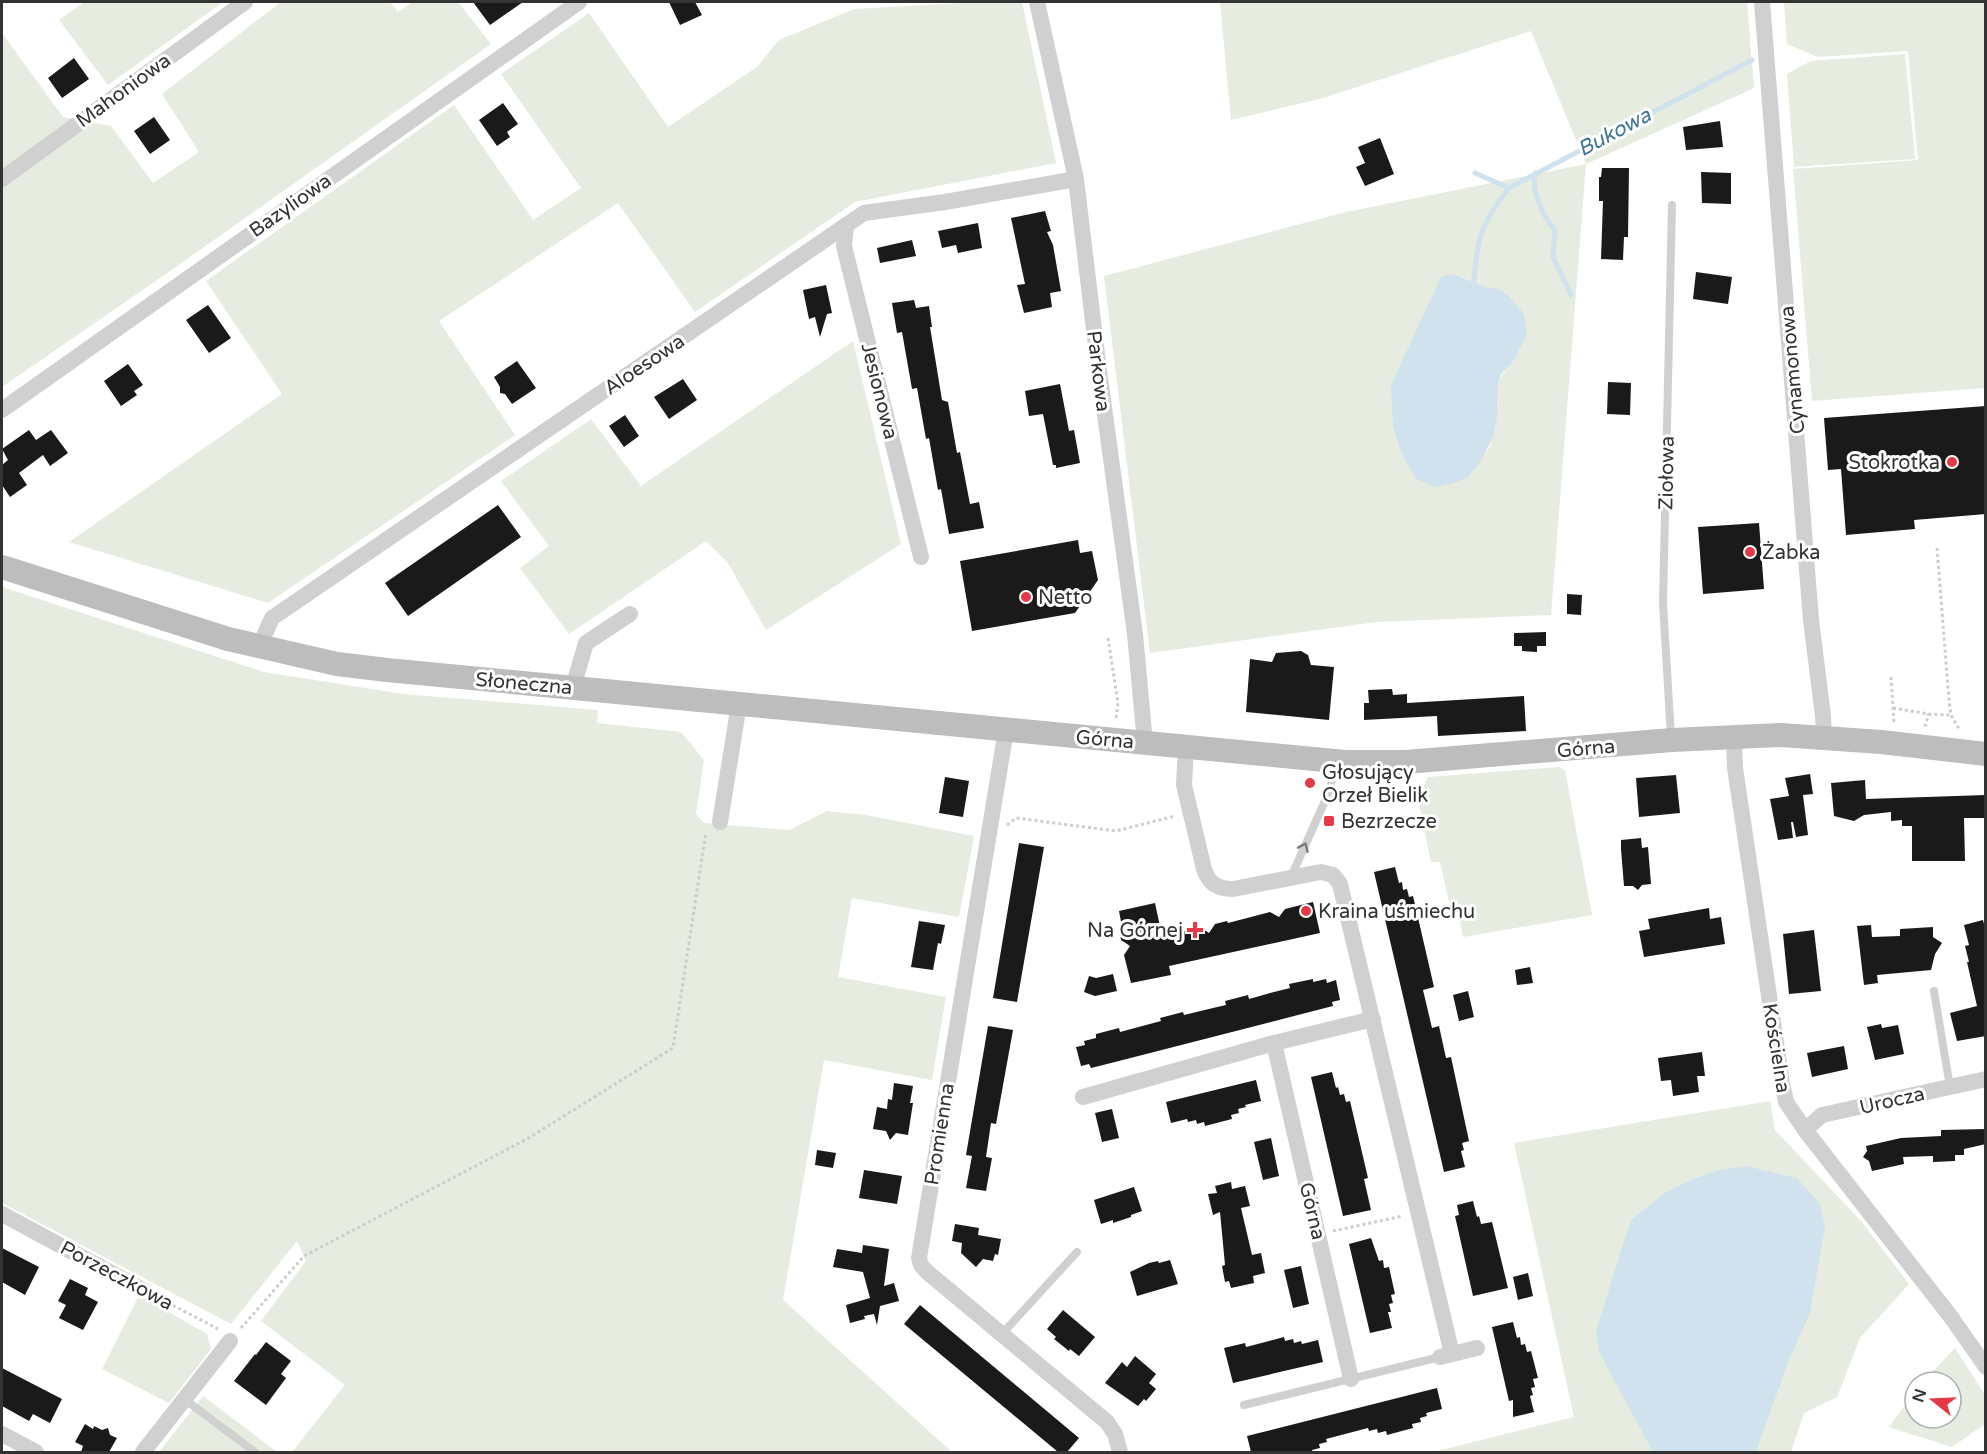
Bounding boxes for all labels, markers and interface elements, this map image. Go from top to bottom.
street label: Mahoniowa [72,48,176,133]
water label: Bukowa [1573,102,1656,162]
street label: Bazyliowa [245,169,336,243]
street label: Cynamonowa [1775,305,1811,435]
street label: Aloesowa [600,329,689,400]
street label: Parkowa [1081,329,1115,413]
street label: Jesionowa [855,341,903,442]
street label: Ziołowa [1654,436,1680,510]
place label: Stokrotka [1849,451,1940,475]
marker: Stokrotka [1945,455,1959,469]
place label: Żabka [1762,541,1821,565]
marker: Żabka [1743,545,1757,559]
place label: Netto [1038,586,1092,610]
marker: Netto [1019,590,1033,604]
street label: Słoneczna [474,668,573,700]
street label: Górna [1075,725,1135,754]
street label: Górna [1556,734,1616,763]
place label: Głosujący Orzeł Bielik [1322,761,1428,808]
marker: Głosujący Orzeł Bielik [1303,776,1317,790]
place label: Bezrzecze [1341,810,1437,834]
marker: Bezrzecze [1322,814,1336,828]
one-way arrow [1297,842,1309,853]
place label: Kraina uśmiechu [1318,900,1475,924]
marker: Kraina uśmiechu [1299,904,1313,918]
place label: Na Górnej [1087,919,1183,943]
marker: Na Górnej [1188,923,1202,937]
street label: Kościelna [1757,1002,1795,1095]
street label: Promienna [920,1081,960,1187]
street label: Urocza [1857,1082,1927,1120]
street label: Górna [1294,1180,1330,1242]
street label: Porzeczkowa [56,1236,177,1316]
north arrow [1903,1370,1963,1430]
text: N [1908,1386,1931,1405]

